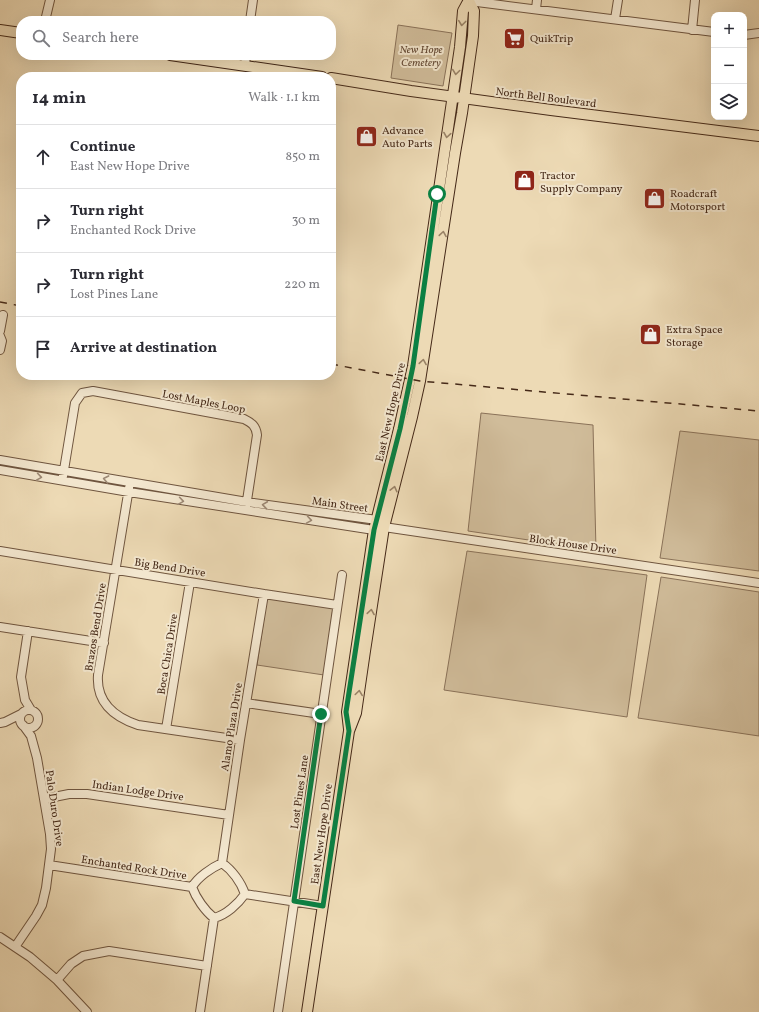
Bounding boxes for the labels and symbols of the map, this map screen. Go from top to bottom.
one-way arrow [458,20,467,26]
supermarket icon: QuikTrip [502,25,528,51]
place label: QuikTrip [530,32,573,47]
park label: New Hope Cemetery [399,43,443,71]
one-way arrow [452,69,461,75]
street label: North Bell Boulevard [495,85,597,112]
shop icon: Advance Auto Parts [354,123,380,149]
place label: Advance Auto Parts [382,124,433,152]
one-way arrow [443,132,452,138]
shop icon: Tractor Supply Company [512,168,538,194]
place label: Tractor Supply Company [540,169,623,197]
route start [428,185,446,203]
shop icon: Roadcraft Motorsport [642,186,668,212]
place label: Roadcraft Motorsport [670,187,726,215]
one-way arrow [438,231,447,237]
shop icon: Extra Space Storage [638,322,664,348]
place label: Extra Space Storage [666,323,722,351]
one-way arrow [418,359,427,365]
street label: East New Hope Drive [373,361,410,463]
street label: Lost Maples Loop [161,387,247,418]
one-way arrow [35,472,42,480]
one-way arrow [103,475,110,483]
one-way arrow [389,486,397,492]
street label: Main Street [311,494,369,517]
one-way arrow [178,496,184,504]
one-way arrow [262,501,268,510]
one-way arrow [306,515,313,524]
street label: Block House Drive [528,532,617,559]
street label: Big Bend Drive [133,555,206,582]
street label: Brazos Bend Drive [82,582,111,672]
one-way arrow [366,609,375,615]
street label: Boca Chica Drive [155,613,182,696]
street label: Alamo Plaza Drive [218,682,247,773]
one-way arrow [354,690,363,696]
route end [312,705,330,723]
street label: Lost Pines Lane [288,754,313,830]
street label: Palo Duro Drive [41,769,66,847]
street label: Indian Lodge Drive [91,778,185,805]
street label: East New Hope Drive [308,783,337,885]
street label: Enchanted Rock Drive [80,853,188,884]

